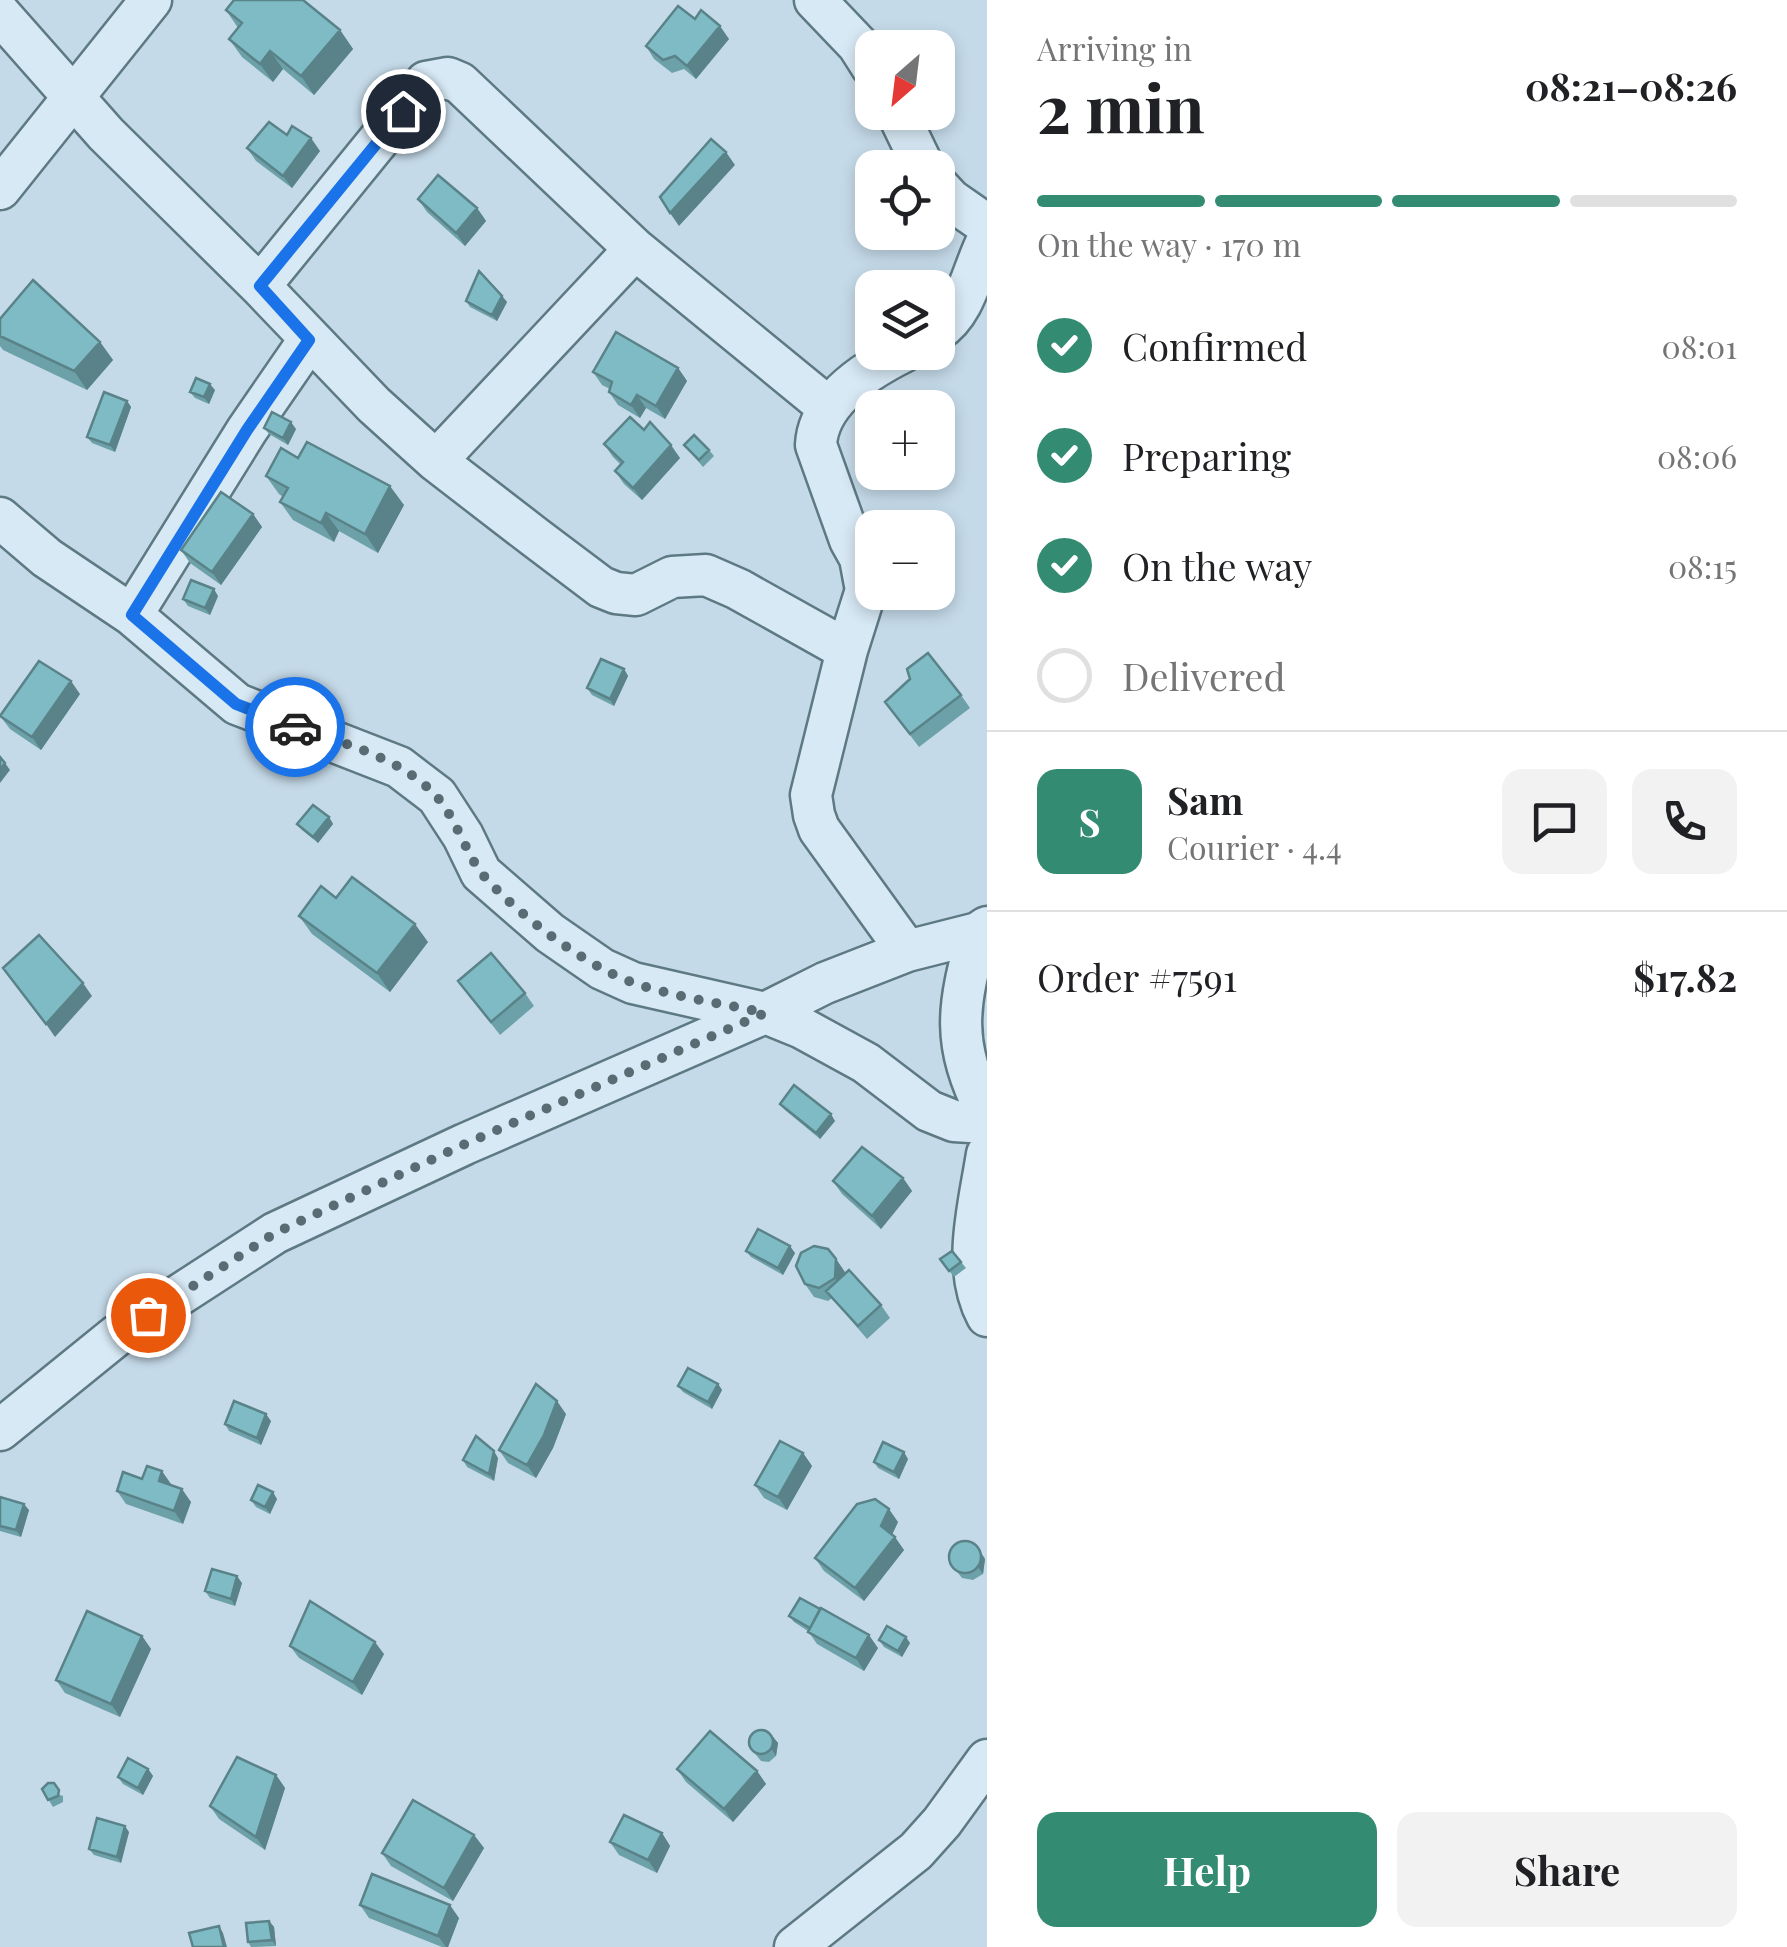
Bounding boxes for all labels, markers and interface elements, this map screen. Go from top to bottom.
text: Arriving in [1037,26,1192,69]
north arrow [855,30,955,130]
map controls [855,30,955,610]
text: 08:21–08:26 [1525,60,1737,111]
text: 2 min [1037,63,1205,149]
pin [361,69,446,154]
icon: home [376,84,431,139]
button: locate [855,150,955,250]
text: On the way · 170 m [1037,222,1301,265]
button: layers [855,270,955,370]
icon: check [1037,318,1092,373]
text: Confirmed [1122,320,1307,371]
text: 08:01 [1662,324,1737,367]
button: + [855,390,955,490]
icon: check [1037,428,1092,483]
text: Preparing [1122,430,1291,481]
text: 08:06 [1657,434,1737,477]
button: − [855,510,955,610]
icon: check [1037,538,1092,593]
text: On the way [1122,540,1312,591]
text: 08:15 [1668,544,1737,587]
text: Delivered [1122,650,1286,701]
courier [245,677,345,777]
icon: car [268,700,323,755]
button: chat [1502,769,1607,874]
button: phone [1632,769,1737,874]
text: Sam [1167,774,1243,825]
text: S [1078,796,1101,847]
text: Courier · 4.4 [1167,825,1342,868]
text: Order #7591 [1037,951,1237,1002]
text: $17.82 [1633,951,1737,1002]
pin [106,1273,191,1358]
icon: bag [121,1288,176,1343]
button: Help [1037,1812,1377,1927]
button: Share [1397,1812,1737,1927]

